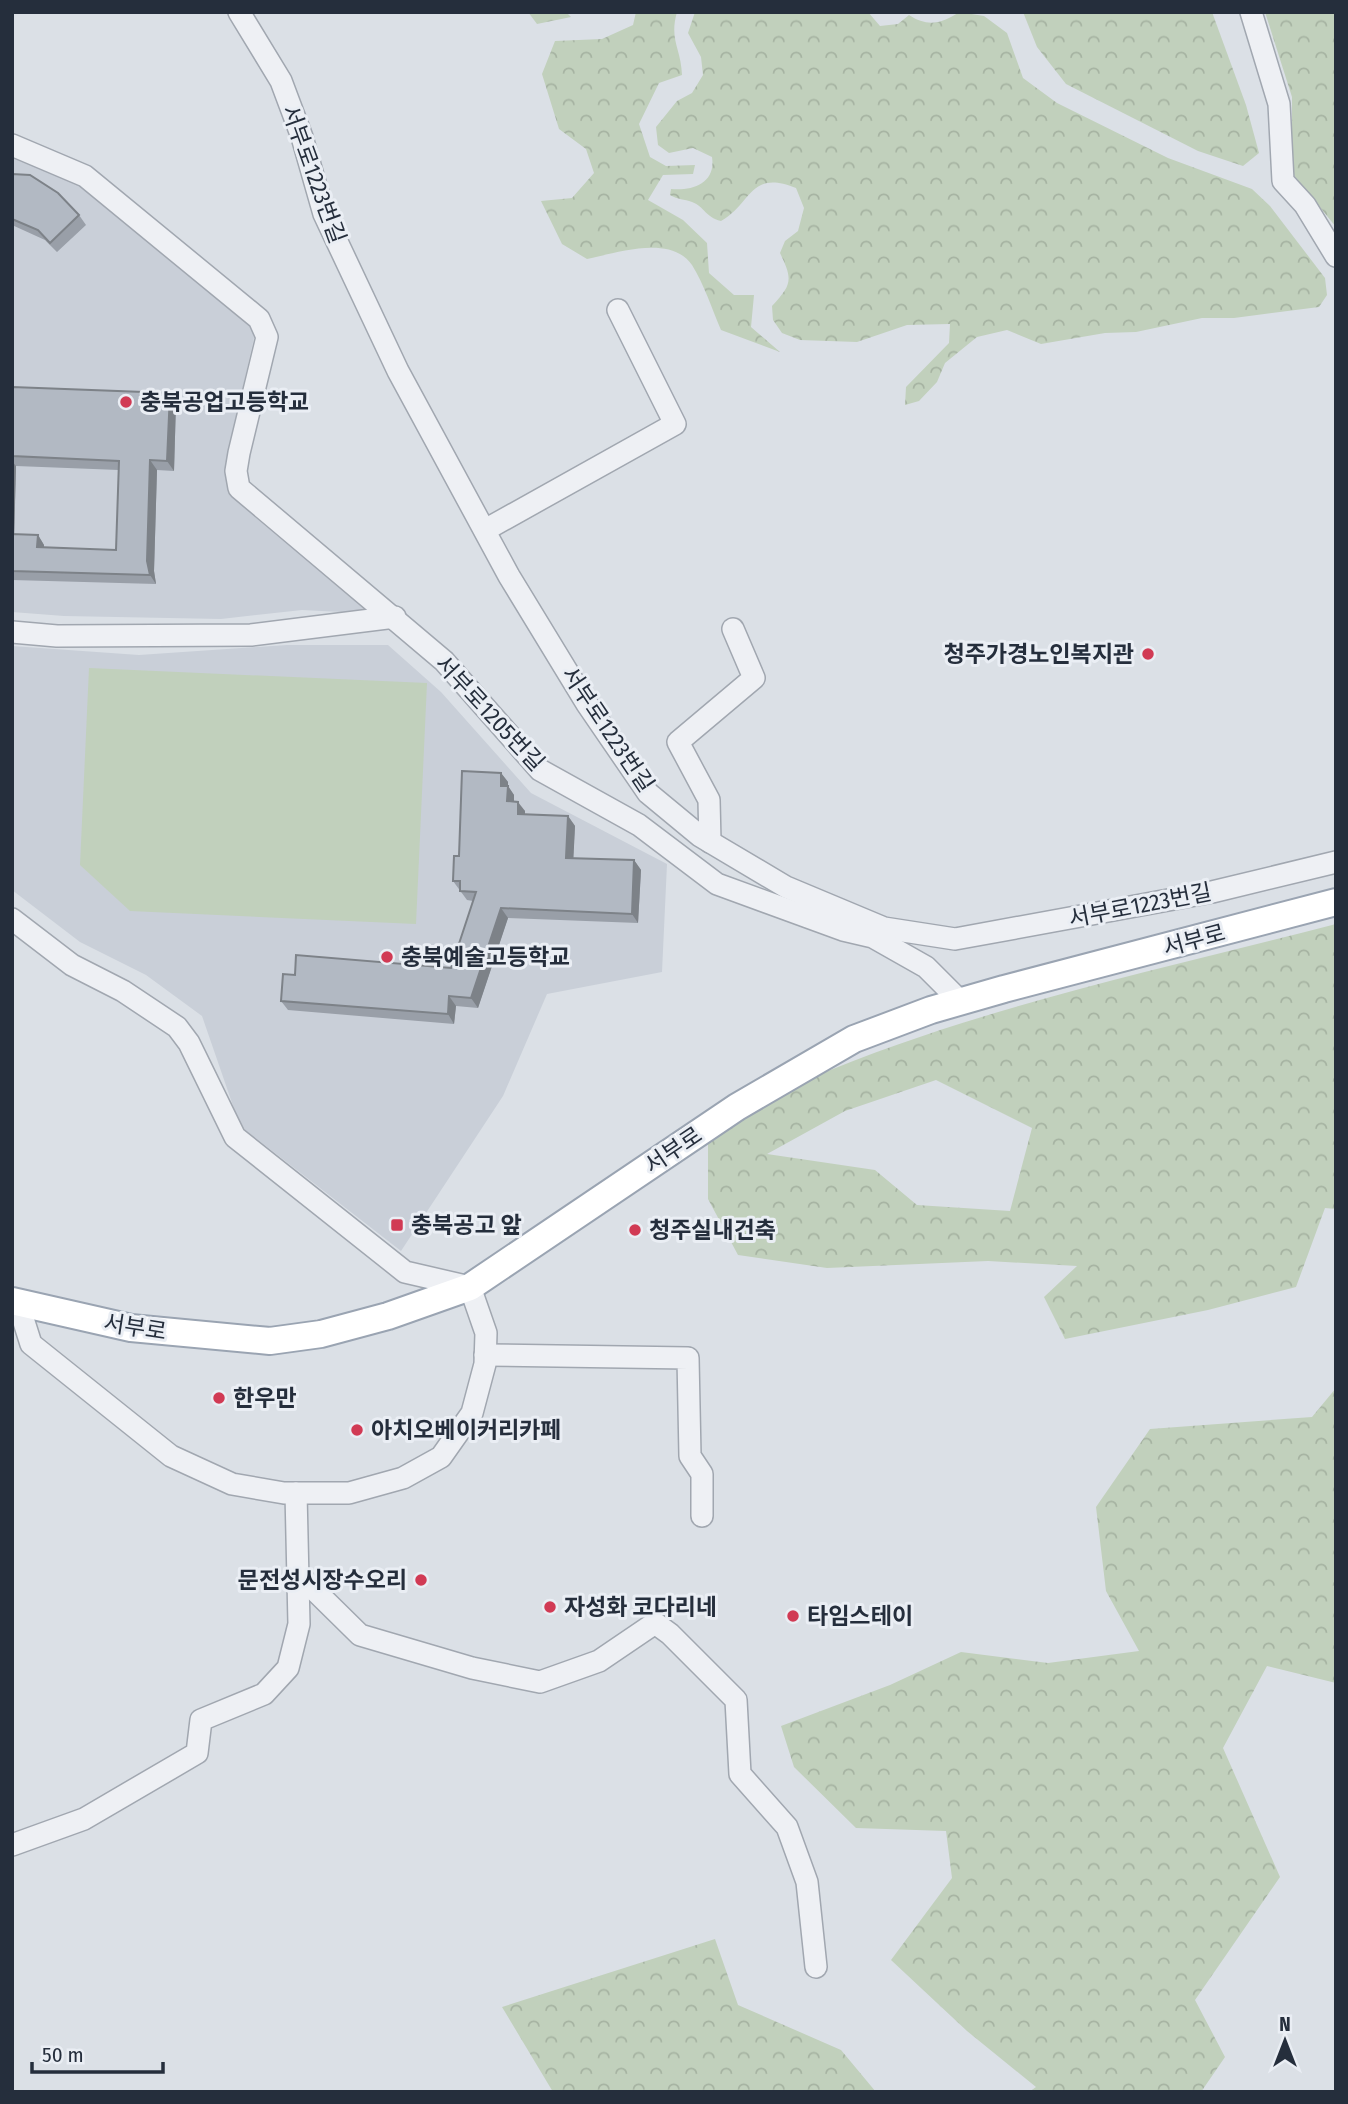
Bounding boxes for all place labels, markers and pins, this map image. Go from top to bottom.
place label: 충북공업고등학교 [140,388,309,416]
marker: 충북공업고등학교 [118,394,134,410]
place label: 청주가경노인복지관 [944,640,1134,668]
marker: 청주가경노인복지관 [1140,646,1156,662]
place label: 충북예술고등학교 [401,943,570,971]
marker: 충북예술고등학교 [379,949,395,965]
place label: 충북공고 앞 [411,1211,522,1239]
place label: 청주실내건축 [649,1216,776,1244]
marker: 충북공고 앞 [389,1217,405,1233]
marker: 청주실내건축 [627,1222,643,1238]
place label: 한우만 [233,1384,296,1412]
marker: 한우만 [211,1390,227,1406]
place label: 아치오베이커리카페 [371,1416,561,1444]
marker: 아치오베이커리카페 [349,1422,365,1438]
place label: 문전성시장수오리 [238,1566,407,1594]
marker: 문전성시장수오리 [413,1572,429,1588]
place label: 자성화 코다리네 [564,1593,717,1621]
marker: 자성화 코다리네 [542,1599,558,1615]
place label: 타임스테이 [807,1602,913,1630]
marker: 타임스테이 [785,1608,801,1624]

